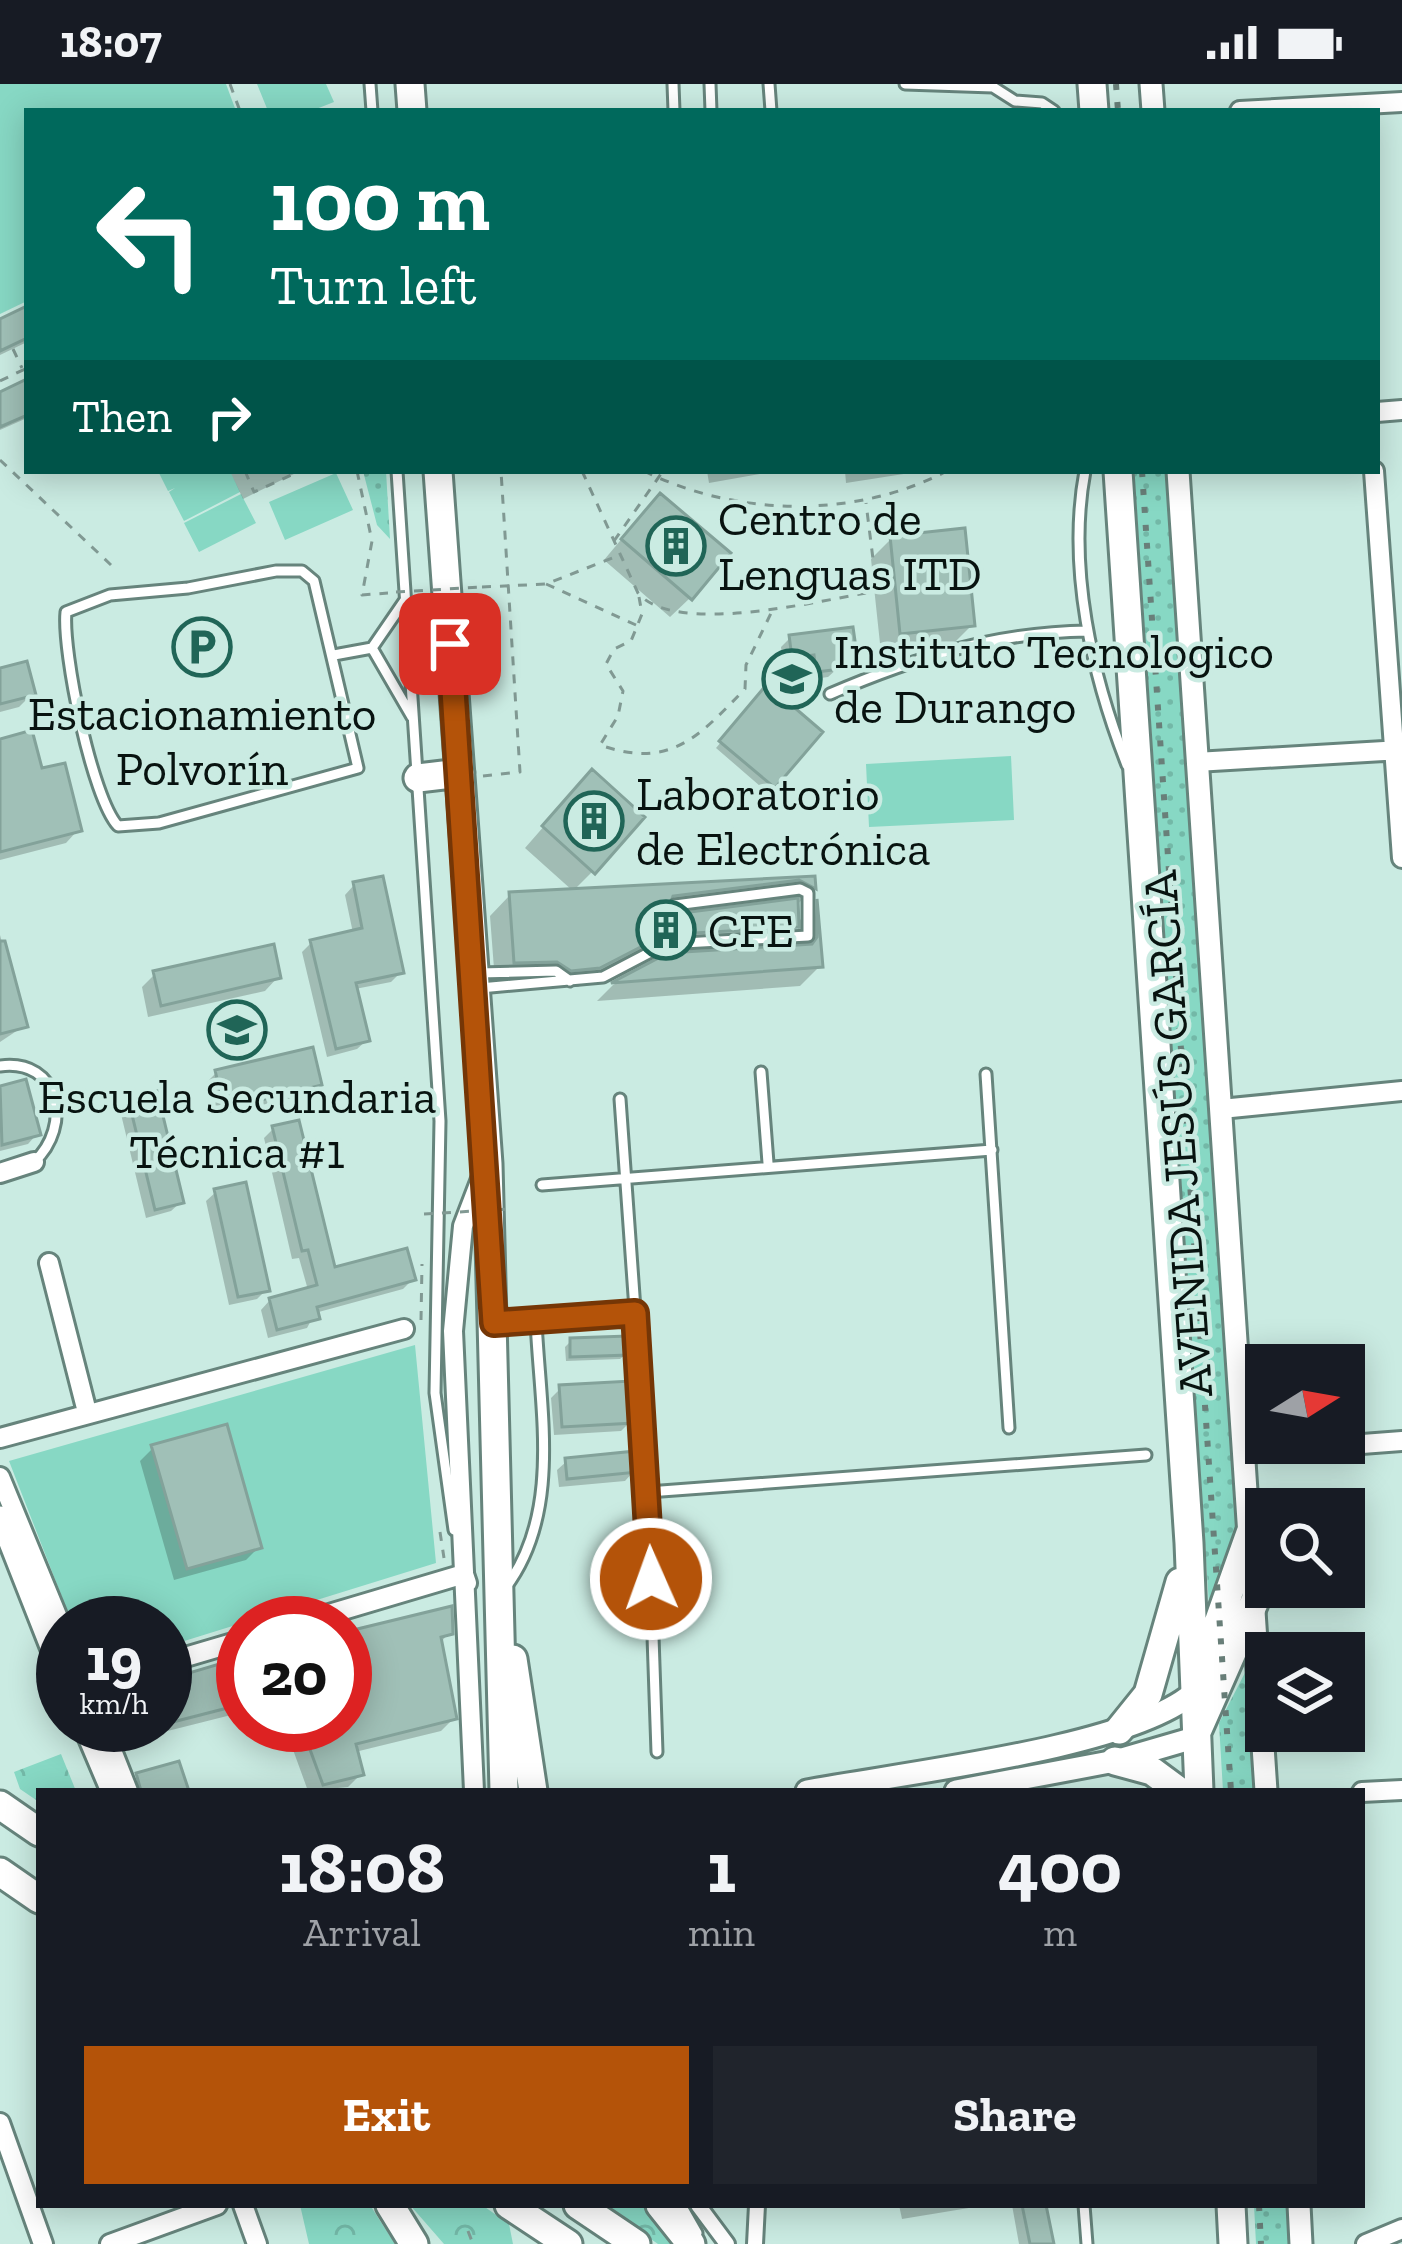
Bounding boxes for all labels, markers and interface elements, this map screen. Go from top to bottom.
text: 18:07 [60,15,162,69]
text: 100 m [270,151,490,252]
icon: left [72,156,228,312]
text: Turn left [270,253,477,318]
icon: right [196,384,262,450]
text: Then [72,390,172,444]
place label: Centro de Lenguas ITD [718,490,982,602]
building icon: Centro de Lenguas ITD [645,515,707,577]
pin [399,593,501,695]
icon: arrive [417,611,483,677]
parking icon: Estacionamiento Polvorín [171,616,233,678]
place label: Instituto Tecnologico de Durango [834,623,1274,735]
school or university icon: Instituto Tecnologico de Durango [761,648,823,710]
place label: Estacionamiento Polvorín [28,685,376,797]
place label: Laboratorio de Electrónica [636,765,930,877]
building icon: Laboratorio de Electrónica [563,790,625,852]
street label: AVENIDA JESÚS GARCÍA [1131,868,1224,1399]
building icon: CFE [635,899,697,961]
place label: CFE [708,902,794,959]
school or university icon: Escuela Secundaria Técnica #1 [206,999,268,1061]
place label: Escuela Secundaria Técnica #1 [38,1068,436,1180]
north arrow [1245,1344,1365,1464]
map controls [1245,1344,1365,1752]
button: search [1245,1488,1365,1608]
position arrow [588,1516,714,1642]
speed limit sign: 20 [216,1596,372,1752]
text: 19 [86,1623,142,1695]
button: layers [1245,1632,1365,1752]
text: km/h [80,1686,148,1722]
text: 18:08 [279,1824,445,1910]
text: 1 [707,1824,736,1910]
text: 400 [998,1824,1122,1910]
text: Arrival [303,1909,421,1956]
text: min [688,1909,755,1956]
text: m [1043,1909,1077,1956]
button: Exit [84,2046,689,2184]
button: Share [713,2046,1317,2184]

